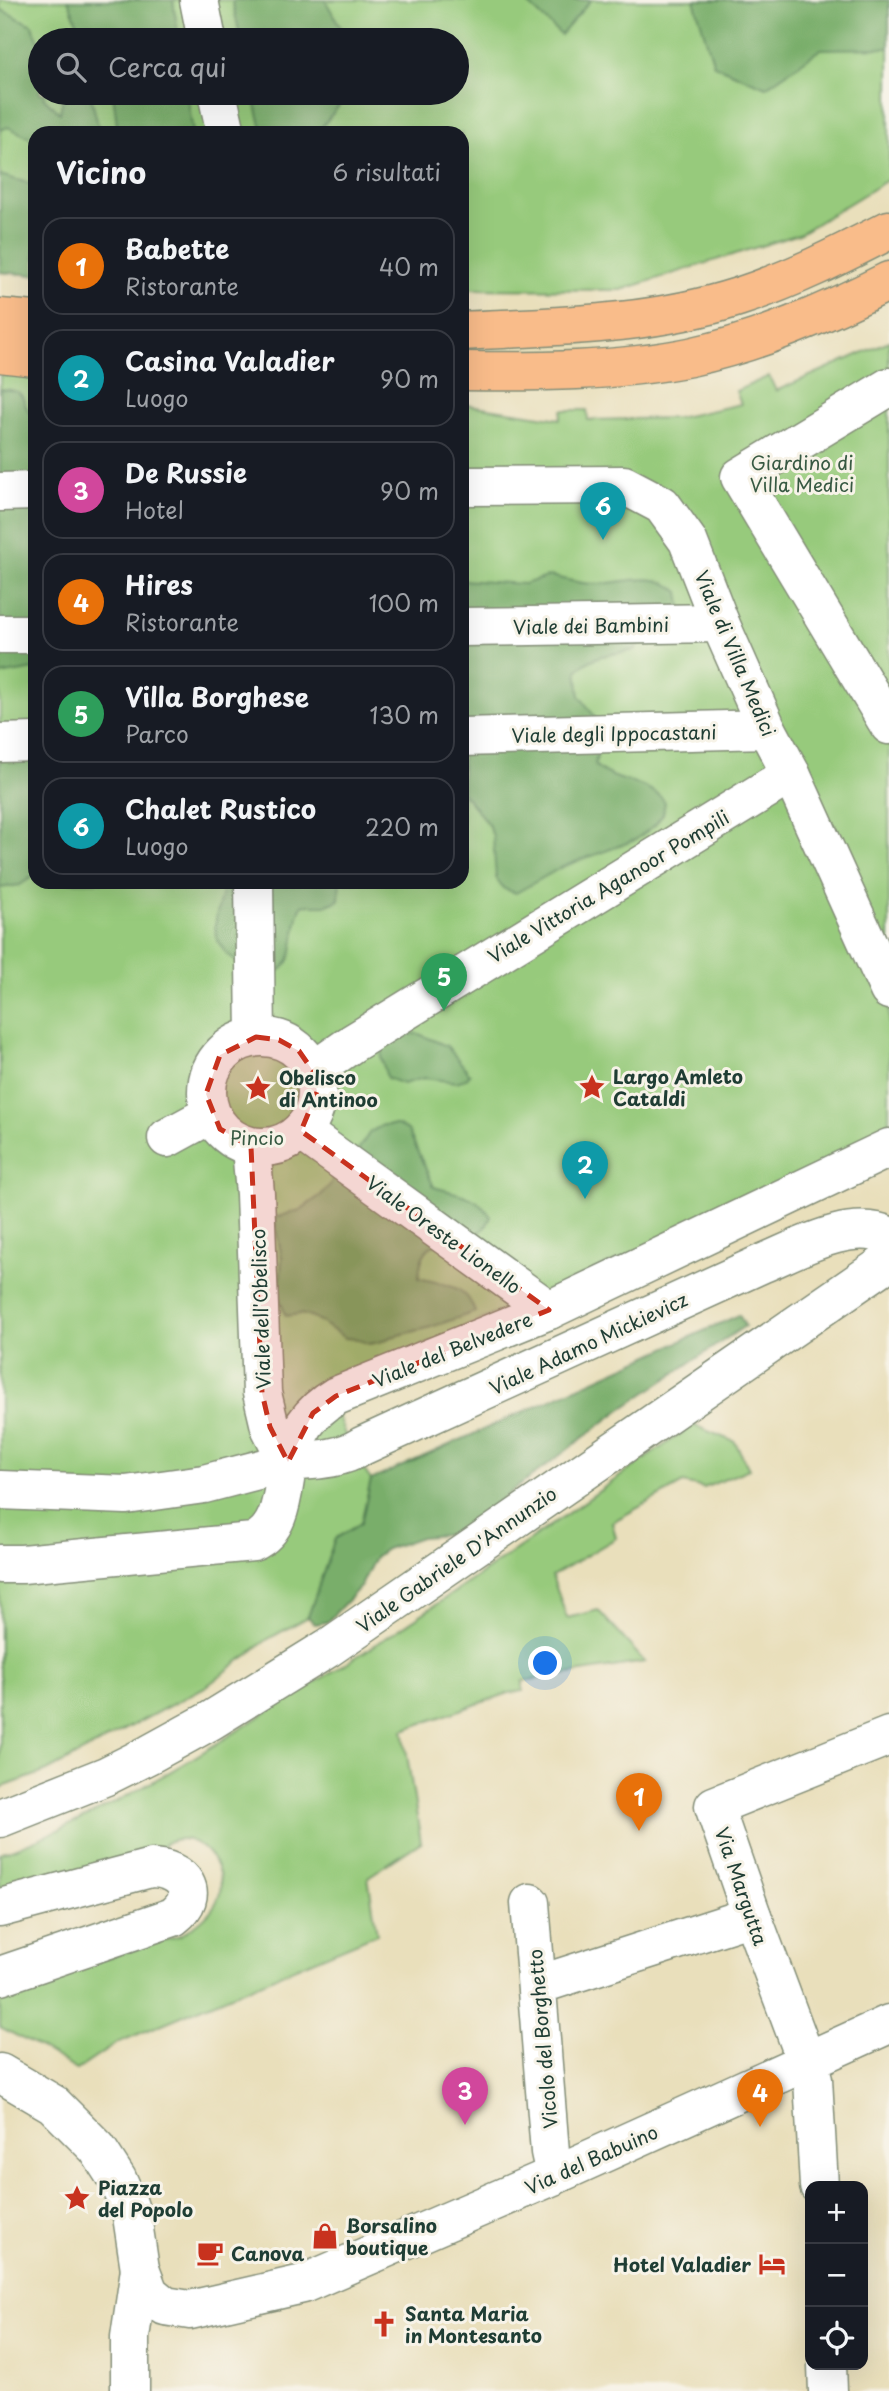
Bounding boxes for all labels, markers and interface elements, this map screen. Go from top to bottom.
search box [28,28,469,105]
text: Cerca qui [108,47,227,86]
icon: search [52,48,90,86]
text: Vicino [56,149,146,194]
text: 6 risultati [332,154,441,189]
text: Babette [125,229,229,268]
text: 1 [76,249,87,284]
text: 40 m [379,249,439,284]
text: Ristorante [125,268,239,303]
text: Casina Valadier [125,341,335,380]
text: 2 [73,361,89,396]
text: 90 m [380,361,439,396]
text: Luogo [125,380,189,415]
park label: Giardino di Villa Medici [750,448,854,498]
text: De Russie [125,453,247,492]
text: 3 [73,473,89,508]
text: 90 m [380,473,439,508]
pin: 6 [580,482,626,540]
text: Hotel [125,492,184,527]
text: Hires [125,565,193,604]
street label: Viale di Villa Medici [688,566,784,740]
text: 4 [73,585,89,620]
text: 100 m [369,585,439,620]
text: Ristorante [125,604,239,639]
street label: Viale dei Bambini [513,610,669,640]
text: Villa Borghese [125,677,309,716]
text: 5 [74,697,88,732]
text: 130 m [369,697,439,732]
text: Parco [125,716,189,751]
street label: Viale degli Ippocastani [511,717,717,749]
text: Chalet Rustico [125,789,316,828]
street label: Viale Vittoria Aganoor Pompili [482,803,734,969]
text: 6 [73,809,89,844]
text: 220 m [365,809,439,844]
text: Luogo [125,828,189,863]
pin: 5 [421,953,467,1011]
place label: Largo Amleto Cataldi [613,1062,743,1112]
place label: Obelisco di Antinoo [279,1063,378,1113]
place icon: Largo Amleto Cataldi [577,1072,607,1102]
place icon: Obelisco di Antinoo [243,1073,273,1103]
park label: Pincio [230,1123,284,1151]
pin: 2 [562,1141,608,1199]
street label: Viale Oreste Lionello [361,1168,527,1300]
street label: Viale dell'Obelisco [243,1228,277,1390]
street label: Viale Adamo Mickievicz [484,1285,692,1401]
street label: Viale del Belvedere [368,1304,536,1394]
street label: Viale Gabriele D'Annunzio [350,1479,562,1639]
your location [528,1646,562,1680]
pin: 1 [616,1773,662,1831]
street label: Via Margutta [709,1823,775,1949]
street label: Vicolo del Borghetto [520,1948,564,2130]
pin: 3 [442,2067,488,2125]
pin: 4 [737,2069,783,2127]
street label: Via del Babuino [520,2117,662,2201]
place label: Piazza del Popolo [98,2173,193,2223]
map controls [805,2181,868,2370]
button: + [805,2181,868,2244]
place icon: Piazza del Popolo [62,2183,92,2213]
place label: Borsalino boutique [346,2211,437,2261]
shop icon: Borsalino boutique [310,2221,340,2251]
cafe icon: Canova [195,2238,225,2268]
place label: Canova [231,2239,305,2267]
button: − [805,2244,868,2307]
hotel icon: Hotel Valadier [757,2249,787,2279]
place label: Hotel Valadier [613,2250,751,2278]
place label: Santa Maria in Montesanto [405,2299,542,2349]
button: locate [805,2307,868,2370]
church icon: Santa Maria in Montesanto [369,2309,399,2339]

